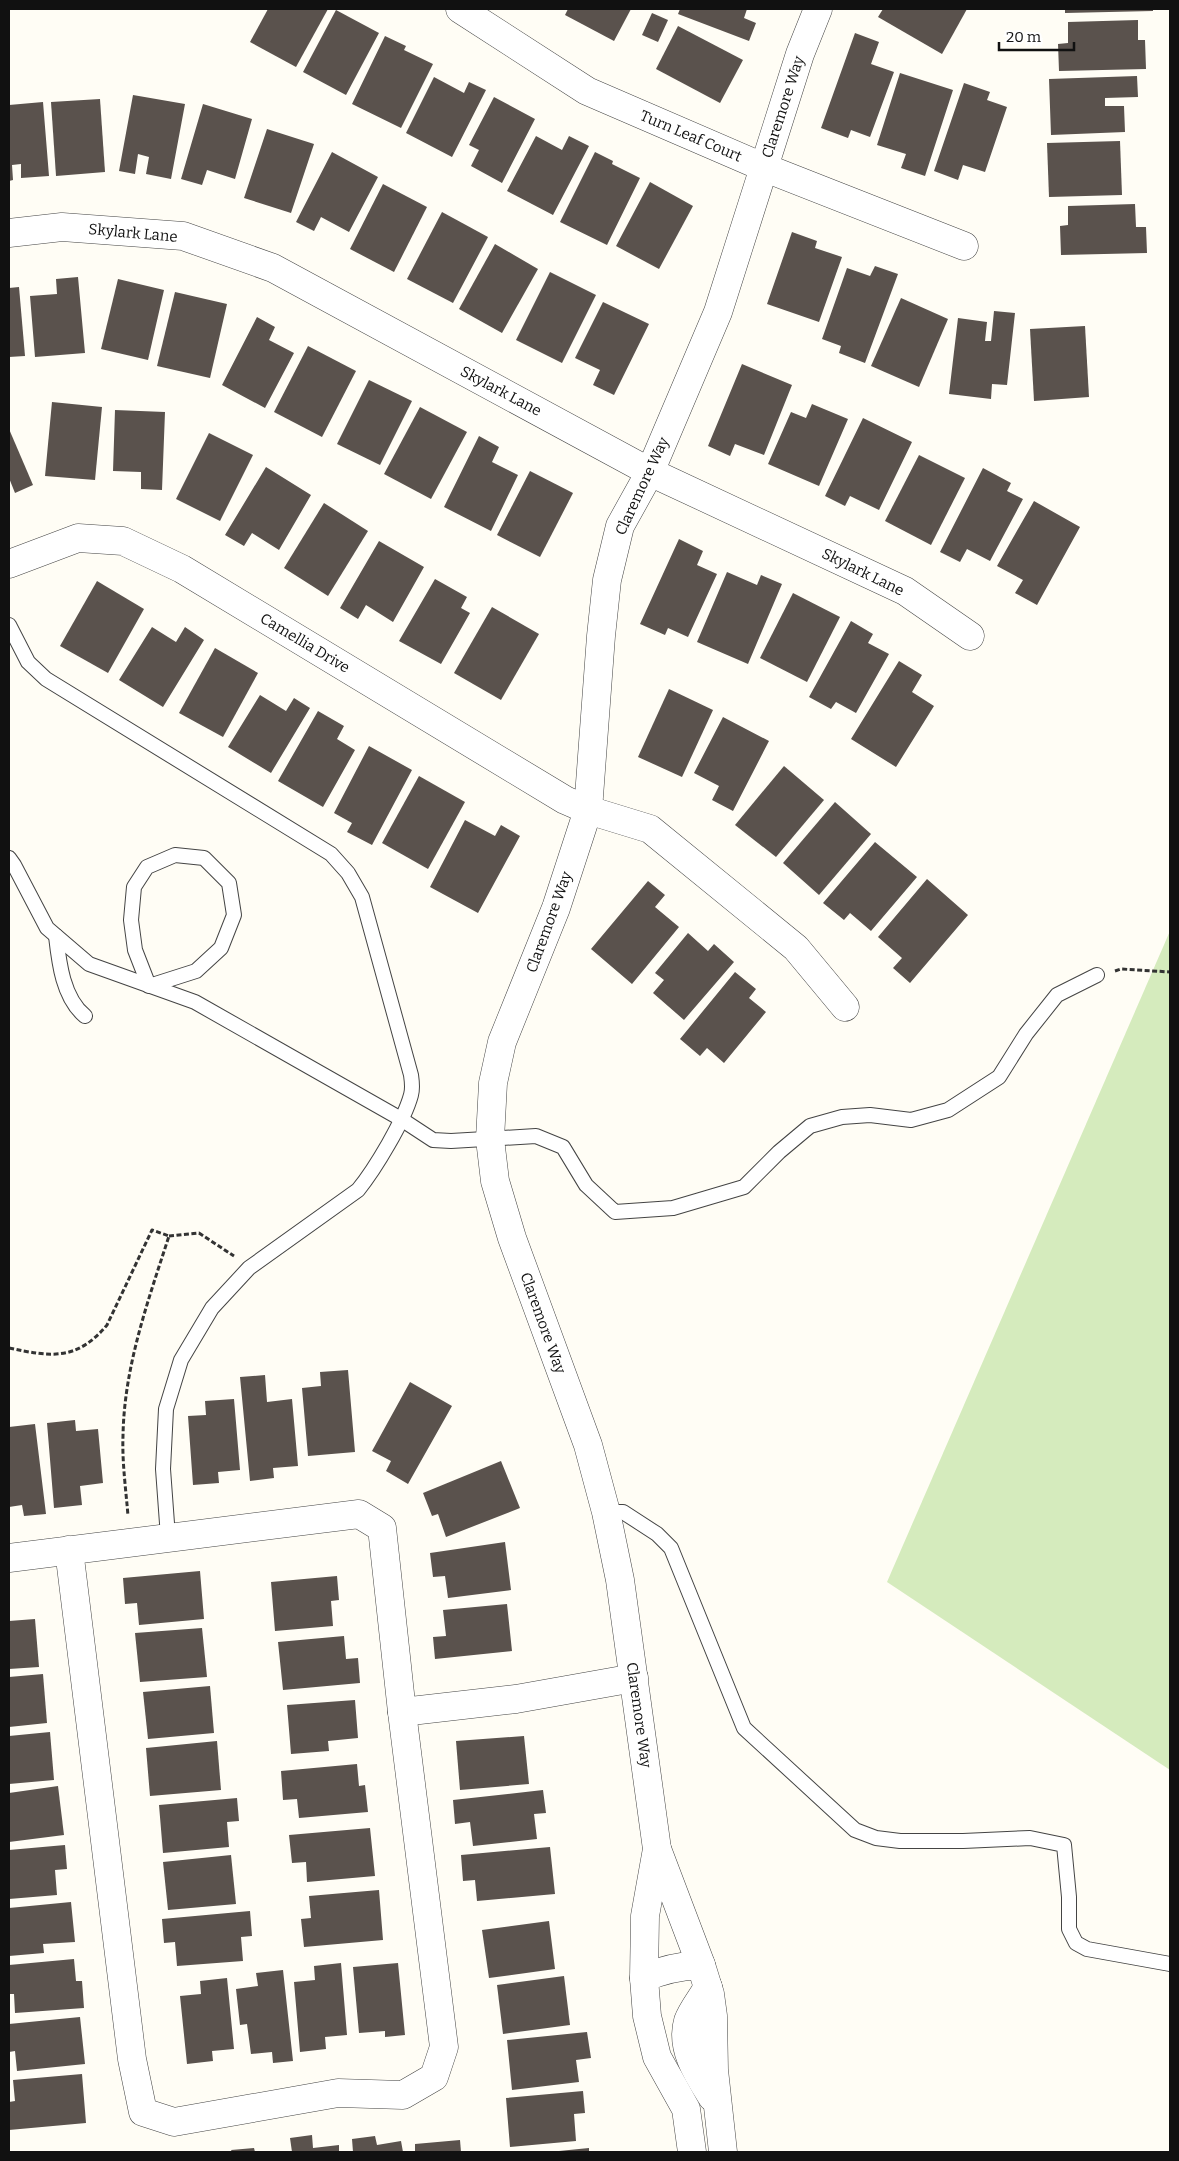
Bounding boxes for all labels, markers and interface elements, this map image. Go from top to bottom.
scale bar [999,20,1074,52]
text: 20 m [1006,28,1042,46]
street label: Claremore Way [758,54,808,160]
street label: Turn Leaf Court [637,106,745,166]
street label: Skylark Lane [88,220,178,246]
street label: Skylark Lane [457,362,545,420]
street label: Claremore Way [611,434,673,538]
street label: Skylark Lane [819,544,907,600]
street label: Camellia Drive [257,609,353,677]
street label: Claremore Way [522,869,576,975]
street label: Claremore Way [516,1270,570,1376]
street label: Claremore Way [623,1661,655,1769]

